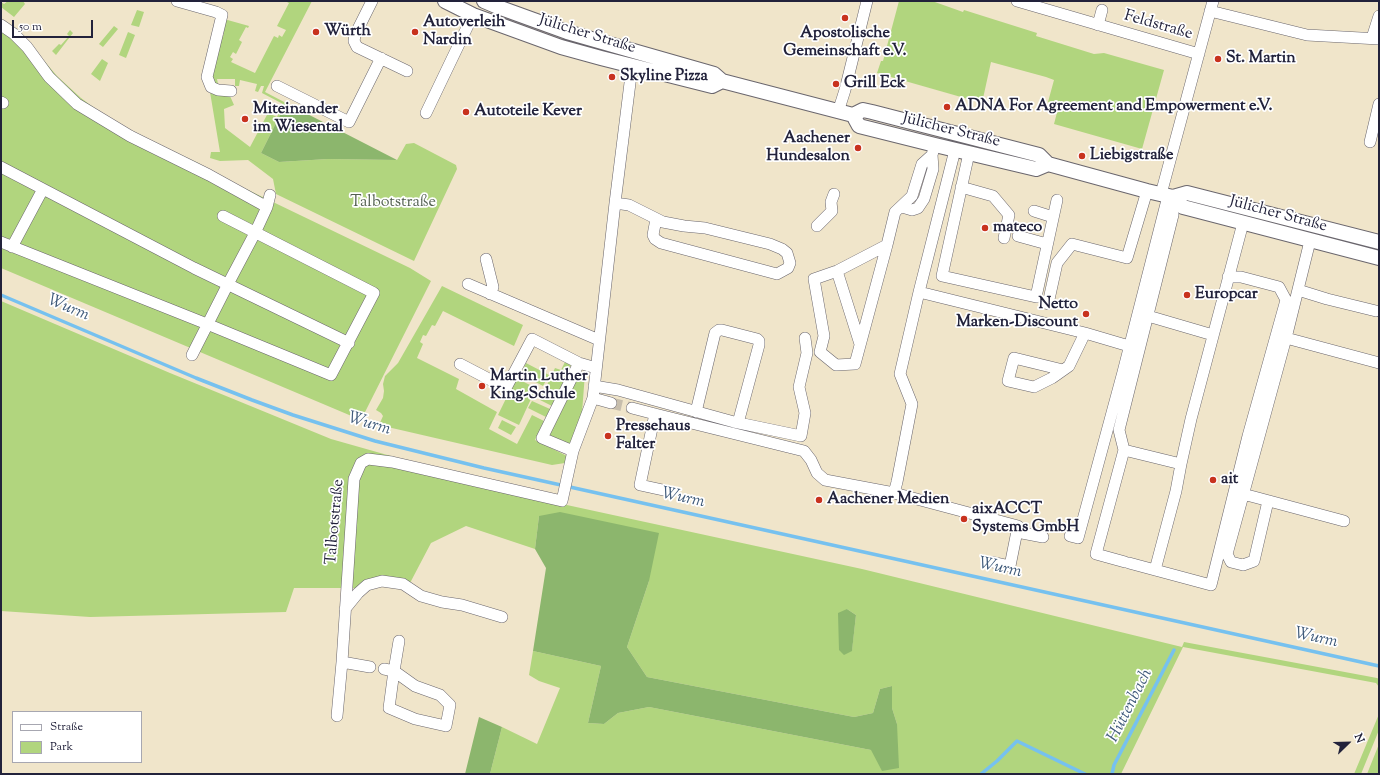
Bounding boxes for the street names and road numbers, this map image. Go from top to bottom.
street label: Feldstraße [1122,7,1194,45]
street label: Jülicher Straße [536,11,638,59]
street label: Jülicher Straße [900,110,1002,152]
street label: Jülicher Straße [1227,193,1329,237]
street label: Talbotstraße [323,478,349,566]

